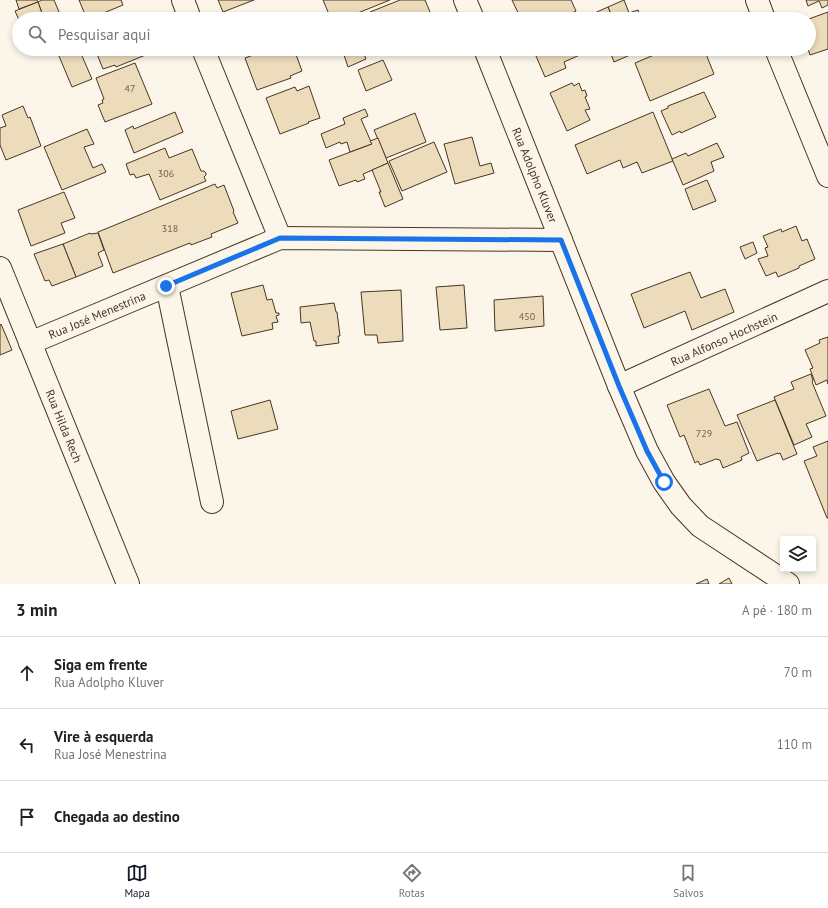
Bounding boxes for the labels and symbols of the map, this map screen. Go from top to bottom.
house number: 47 [125,82,135,95]
street label: Rua Adolpho Kluver [509,125,561,225]
house number: 306 [158,167,174,180]
house number: 318 [162,222,178,235]
route end [157,277,175,295]
street label: Rua José Menestrina [46,288,148,342]
street label: Rua Alfonso Hochstein [668,309,780,369]
house number: 450 [519,310,536,323]
street label: Rua Hilda Rech [43,387,85,465]
house number: 729 [696,427,712,440]
route start [655,473,673,491]

